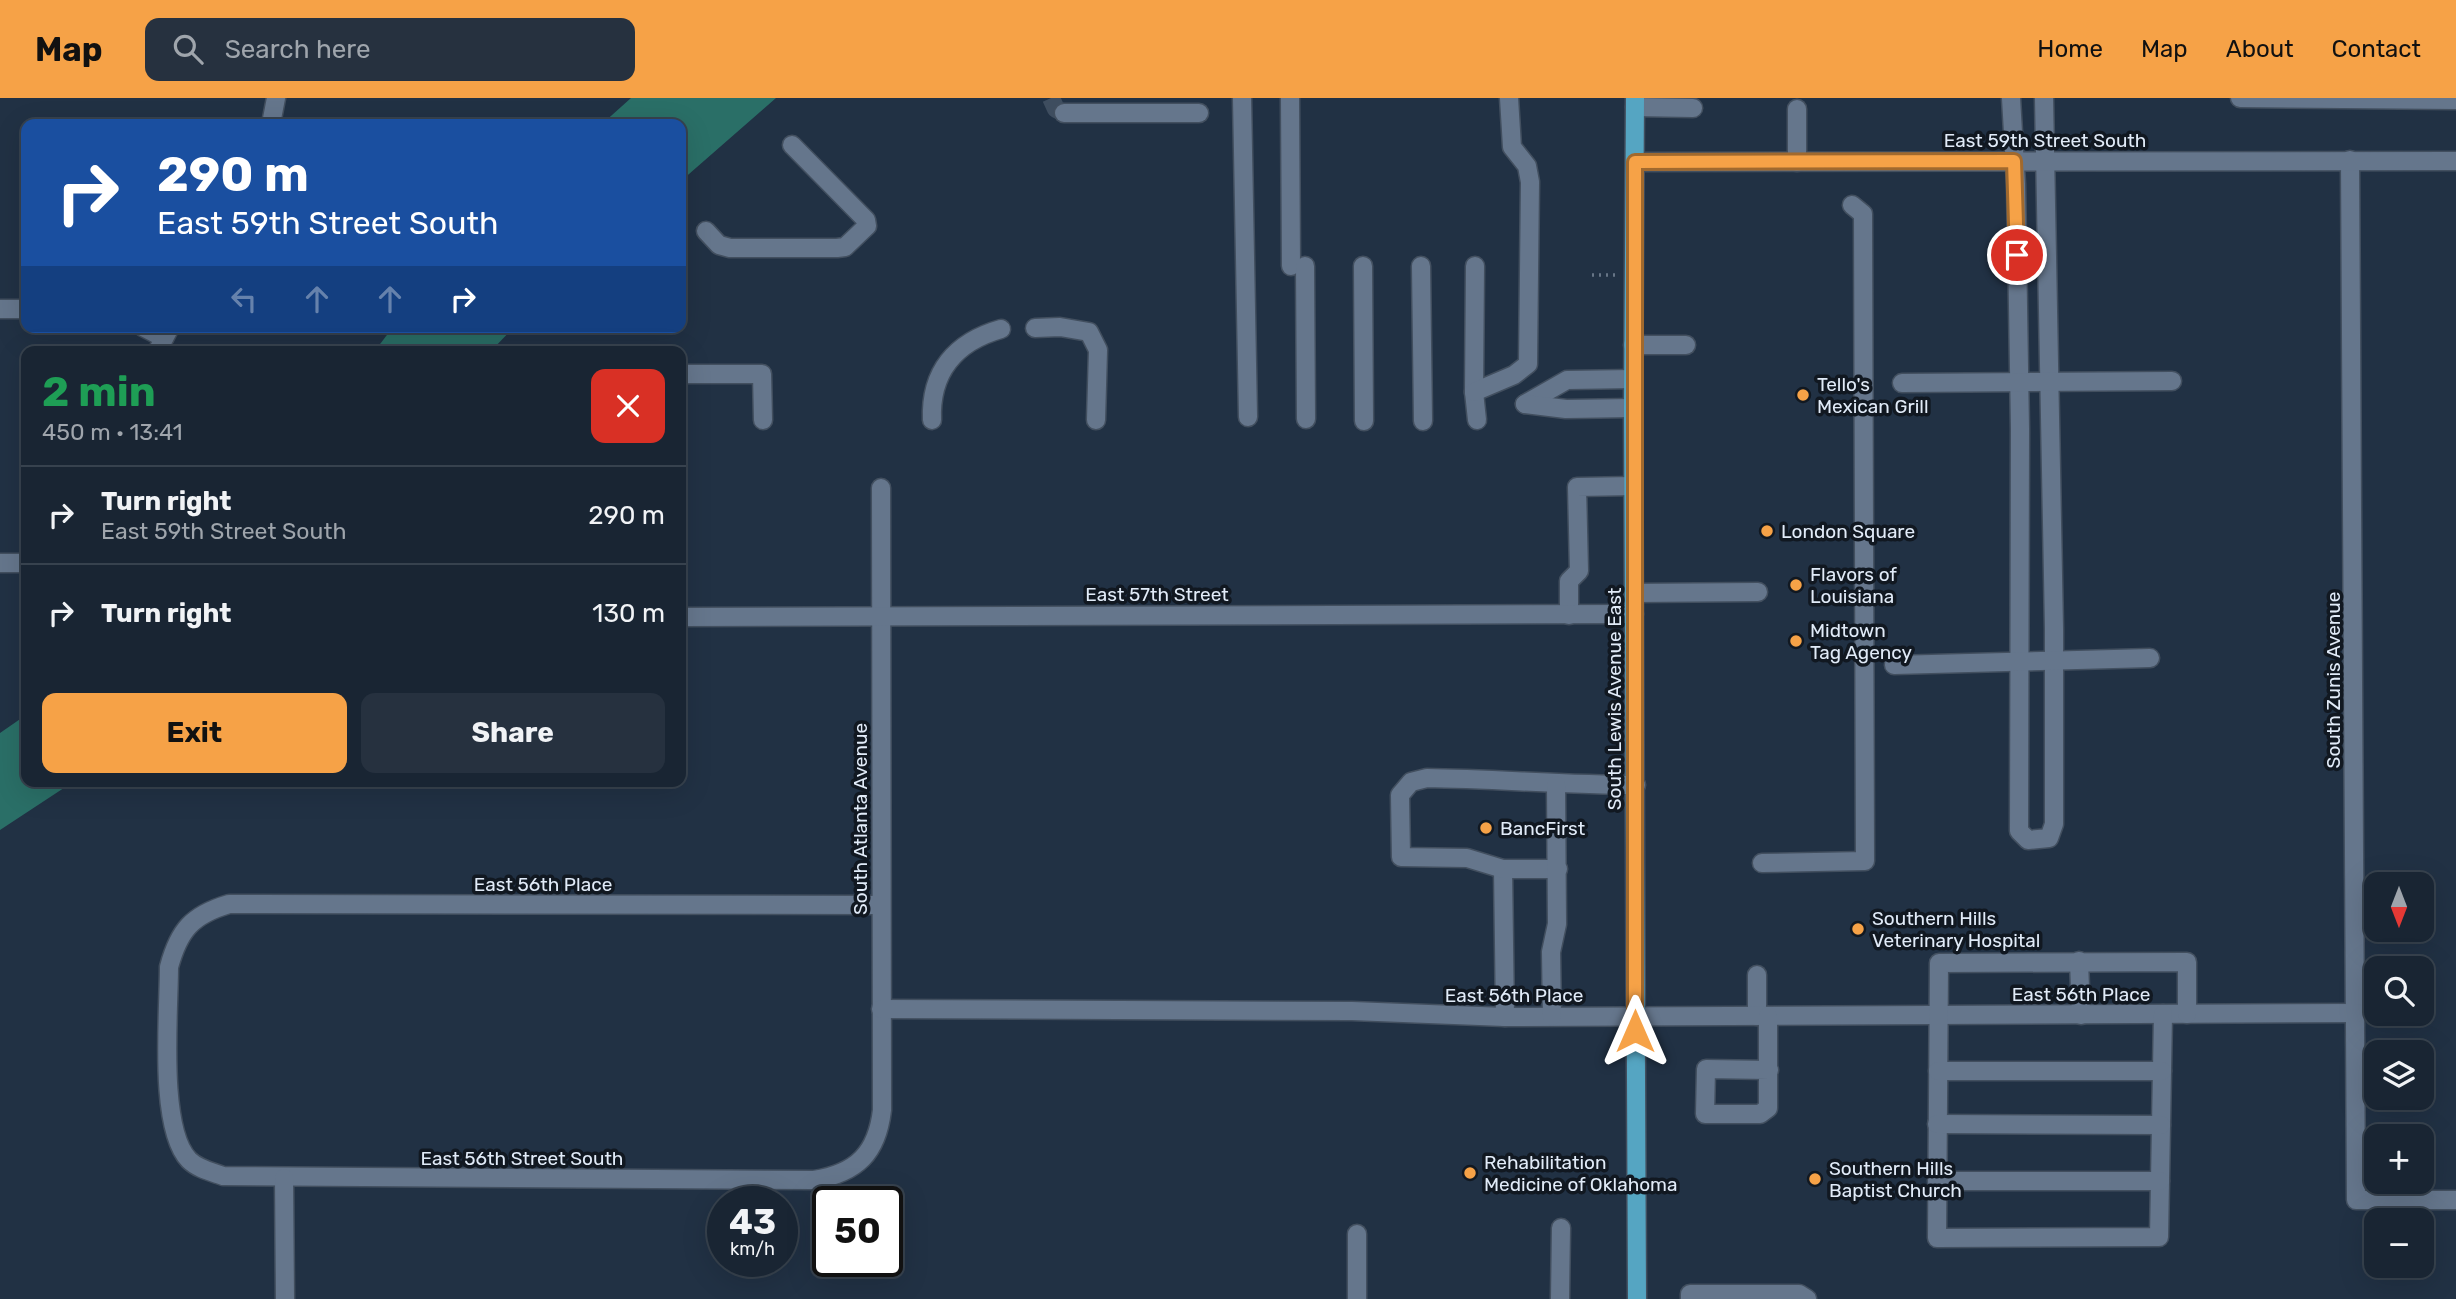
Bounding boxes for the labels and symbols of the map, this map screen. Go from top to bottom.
street label: East 59th Street South [1944,129,2146,152]
pin [1987,225,2047,285]
place label: Tello's Mexican Grill [1817,373,1929,418]
marker: Tello's Mexican Grill [1795,387,1811,403]
place label: London Square [1781,520,1915,543]
marker: London Square [1759,523,1775,539]
place label: Flavors of Louisiana [1810,563,1897,608]
marker: Flavors of Louisiana [1788,577,1804,593]
street label: East 57th Street [1085,583,1229,606]
street label: South Lewis Avenue East [1603,587,1626,810]
street label: South Zunis Avenue [2322,592,2345,768]
place label: Midtown Tag Agency [1810,619,1912,664]
marker: Midtown Tag Agency [1788,633,1804,649]
street label: South Atlanta Avenue [849,723,872,915]
place label: BancFirst [1500,817,1586,840]
marker: BancFirst [1478,820,1494,836]
north arrow [2364,872,2434,942]
street label: East 56th Place [474,873,612,896]
place label: Southern Hills Veterinary Hospital [1872,907,2040,952]
marker: Southern Hills Veterinary Hospital [1850,921,1866,937]
street label: East 56th Place [2012,983,2150,1006]
street label: East 56th Place [1445,984,1583,1007]
position arrow [1598,994,1672,1068]
street label: East 56th Street South [421,1147,623,1170]
place label: Rehabilitation Medicine of Oklahoma [1484,1151,1678,1196]
place label: Southern Hills Baptist Church [1829,1157,1962,1202]
marker: Rehabilitation Medicine of Oklahoma [1462,1165,1478,1181]
marker: Southern Hills Baptist Church [1807,1171,1823,1187]
speed limit sign: 50 [812,1186,903,1277]

